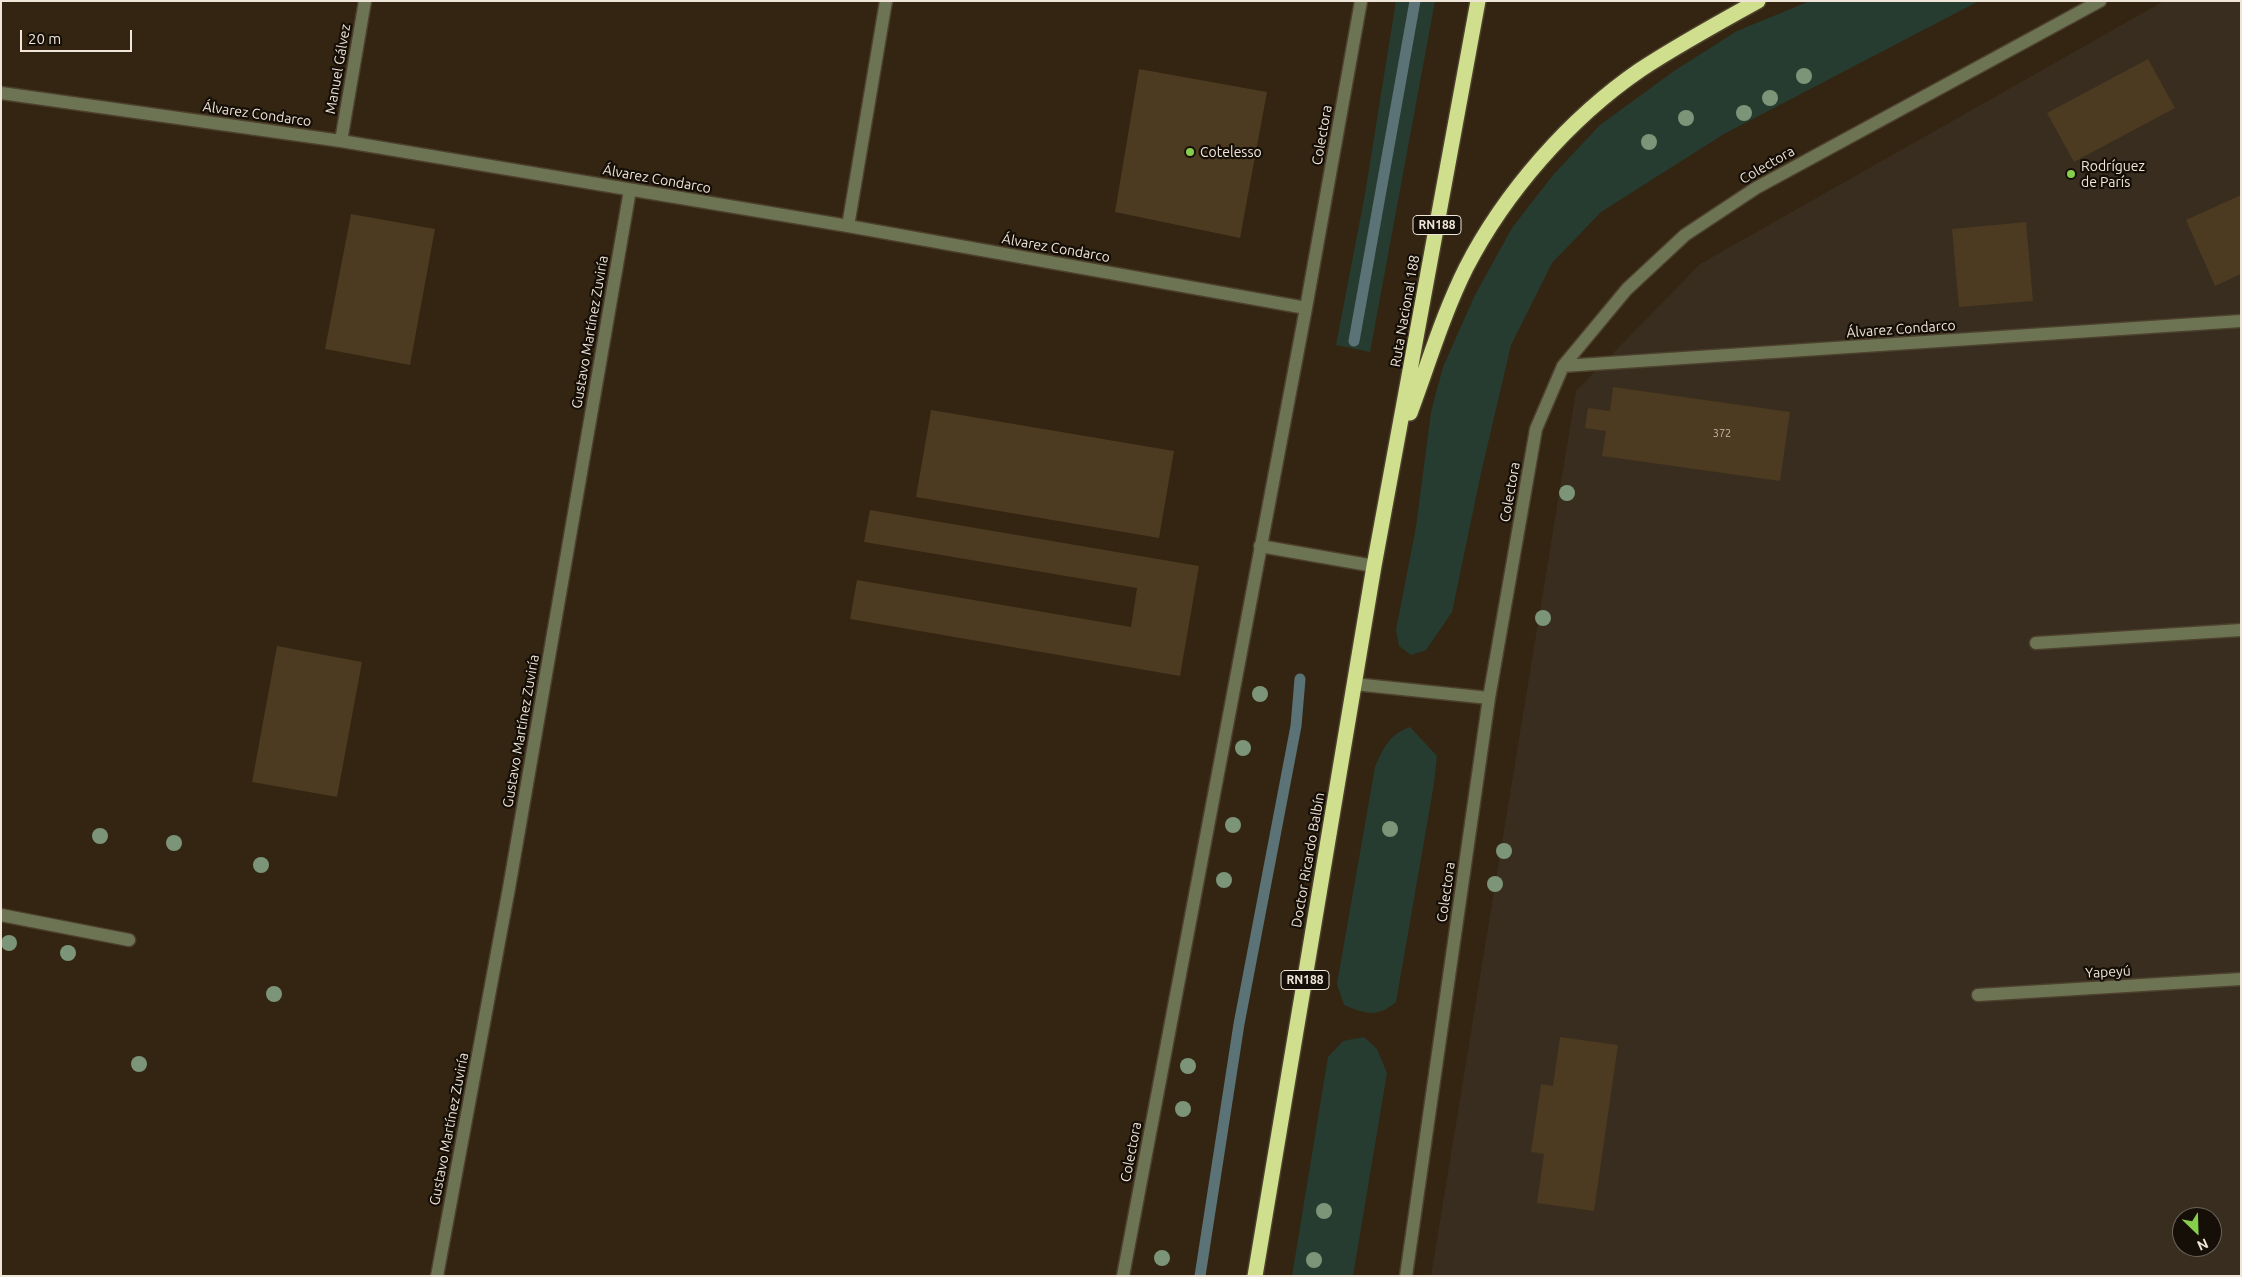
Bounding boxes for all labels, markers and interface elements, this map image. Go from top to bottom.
scale bar [22,20,135,52]
street label: Manuel Gálvez [322,23,354,115]
text: 20 m [28,30,61,47]
street label: Álvarez Condarco [202,98,312,130]
street label: Colectora [1308,104,1336,166]
street label: Colectora [1736,143,1798,187]
place label: Cotelesso [1200,144,1262,160]
marker: Cotelesso [1184,146,1196,158]
place label: Rodríguez de París [2081,158,2145,190]
street label: Álvarez Condarco [602,161,712,197]
marker: Rodríguez de París [2065,168,2077,180]
road number: RN188 [1413,216,1461,234]
street label: Álvarez Condarco [1001,230,1111,266]
street label: Gustavo Martínez Zuviría [568,254,612,410]
street label: Ruta Nacional 188 [1387,254,1423,368]
street label: Álvarez Condarco [1846,317,1956,341]
house number: 372 [1713,426,1731,440]
street label: Colectora [1496,461,1524,523]
street label: Gustavo Martínez Zuviría [499,653,543,809]
street label: Doctor Ricardo Balbín [1288,791,1328,929]
street label: Colectora [1433,861,1459,923]
street label: Yapeyú [2085,962,2131,982]
road number: RN188 [1281,970,1329,990]
street label: Gustavo Martínez Zuviría [426,1051,472,1207]
street label: Colectora [1117,1121,1145,1183]
north arrow [2172,1207,2222,1257]
text: N [2195,1235,2211,1254]

